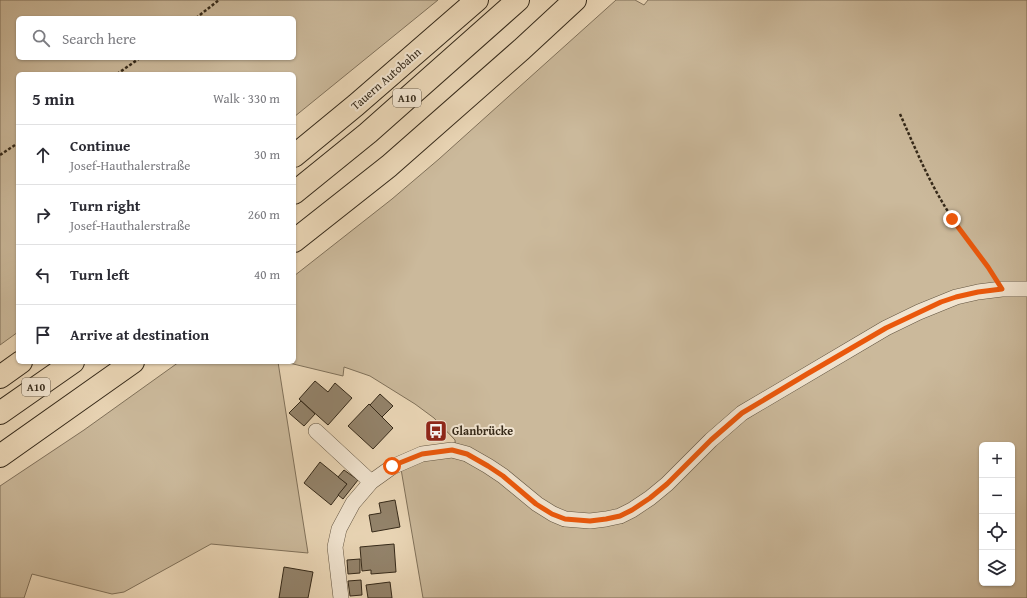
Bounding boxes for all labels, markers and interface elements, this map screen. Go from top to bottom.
search box [16,16,296,60]
icon: search [30,27,52,49]
text: Search here [62,28,136,49]
street label: Tauern Autobahn [347,43,425,114]
text: 5 min [32,86,74,111]
text: Walk · 330 m [213,89,280,108]
road number: A10 [393,89,421,107]
text: Continue [70,135,131,156]
icon: ahead [32,144,54,166]
text: 30 m [254,145,280,164]
text: Josef-Hauthalerstraße [70,156,190,175]
text: Turn right [70,195,141,216]
icon: right [32,204,54,226]
text: 260 m [248,205,280,224]
route end [943,210,961,228]
text: Josef-Hauthalerstraße [70,216,190,235]
icon: left [32,264,54,286]
text: Turn left [70,264,129,285]
text: 40 m [254,265,280,284]
icon: arrive [32,324,54,346]
text: Arrive at destination [70,324,209,345]
road number: A10 [22,378,50,396]
bus stop icon: Glanbrücke [423,418,449,444]
place label: Glanbrücke [452,422,513,439]
map controls [979,442,1015,586]
button: + [979,442,1015,478]
route start [383,457,401,475]
button: − [979,478,1015,514]
button: locate [979,514,1015,550]
button: layers [979,550,1015,586]

